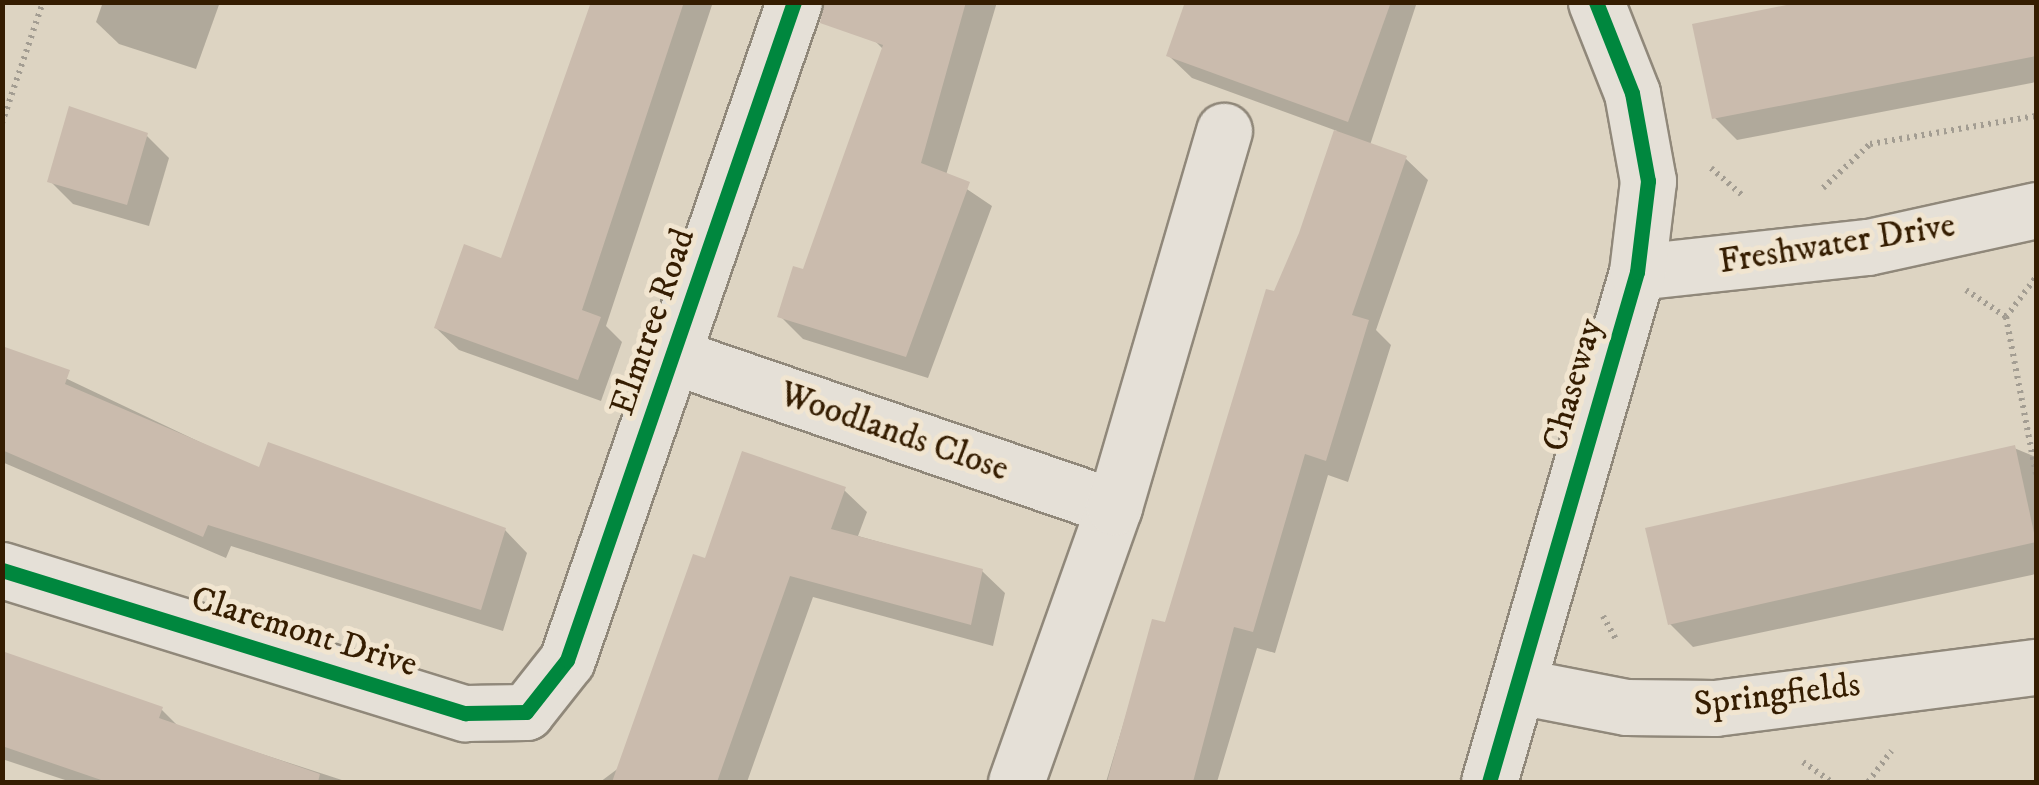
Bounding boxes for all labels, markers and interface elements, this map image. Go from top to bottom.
street label: Freshwater Drive [1716,205,1958,283]
street label: Elmtree Road [601,223,705,421]
street label: Chaseway [1534,314,1612,456]
street label: Woodlands Close [774,373,1014,491]
street label: Claremont Drive [186,578,422,686]
street label: Springfields [1692,664,1862,726]

